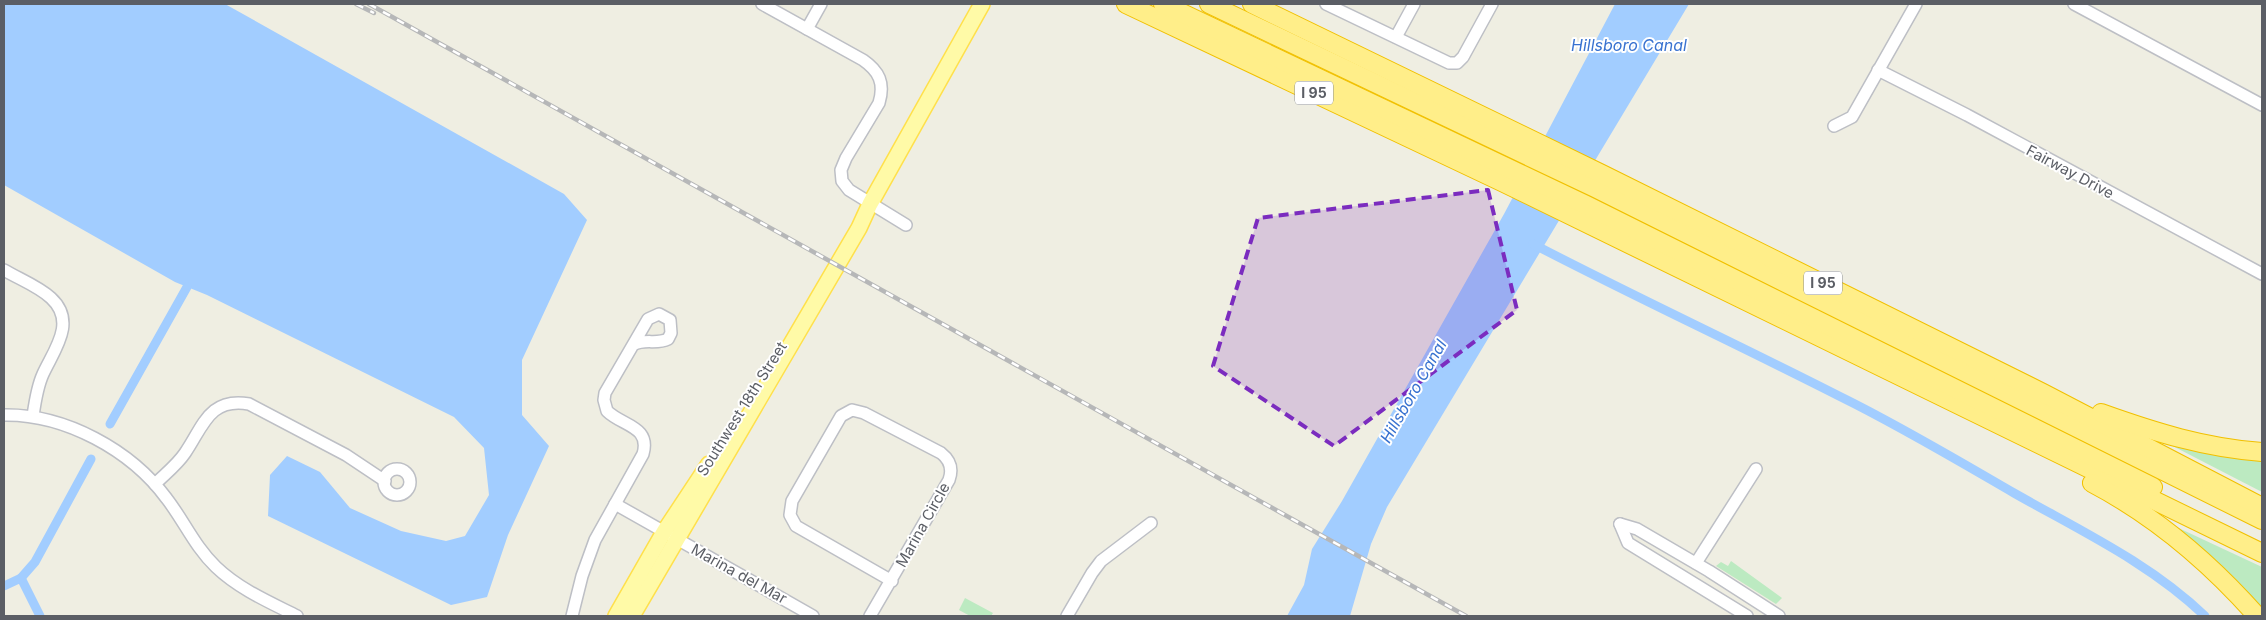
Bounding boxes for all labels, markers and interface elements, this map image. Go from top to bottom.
water label: Hillsboro Canal [1571,35,1687,55]
road number: I 95 [1295,82,1333,105]
street label: Fairway Drive [2023,140,2117,203]
road number: I 95 [1804,272,1842,294]
water label: Hillsboro Canal [1375,336,1451,446]
street label: Southwest 18th Street [693,338,791,479]
street label: Marina Circle [891,479,954,570]
street label: Marina del Mar [688,539,791,608]

